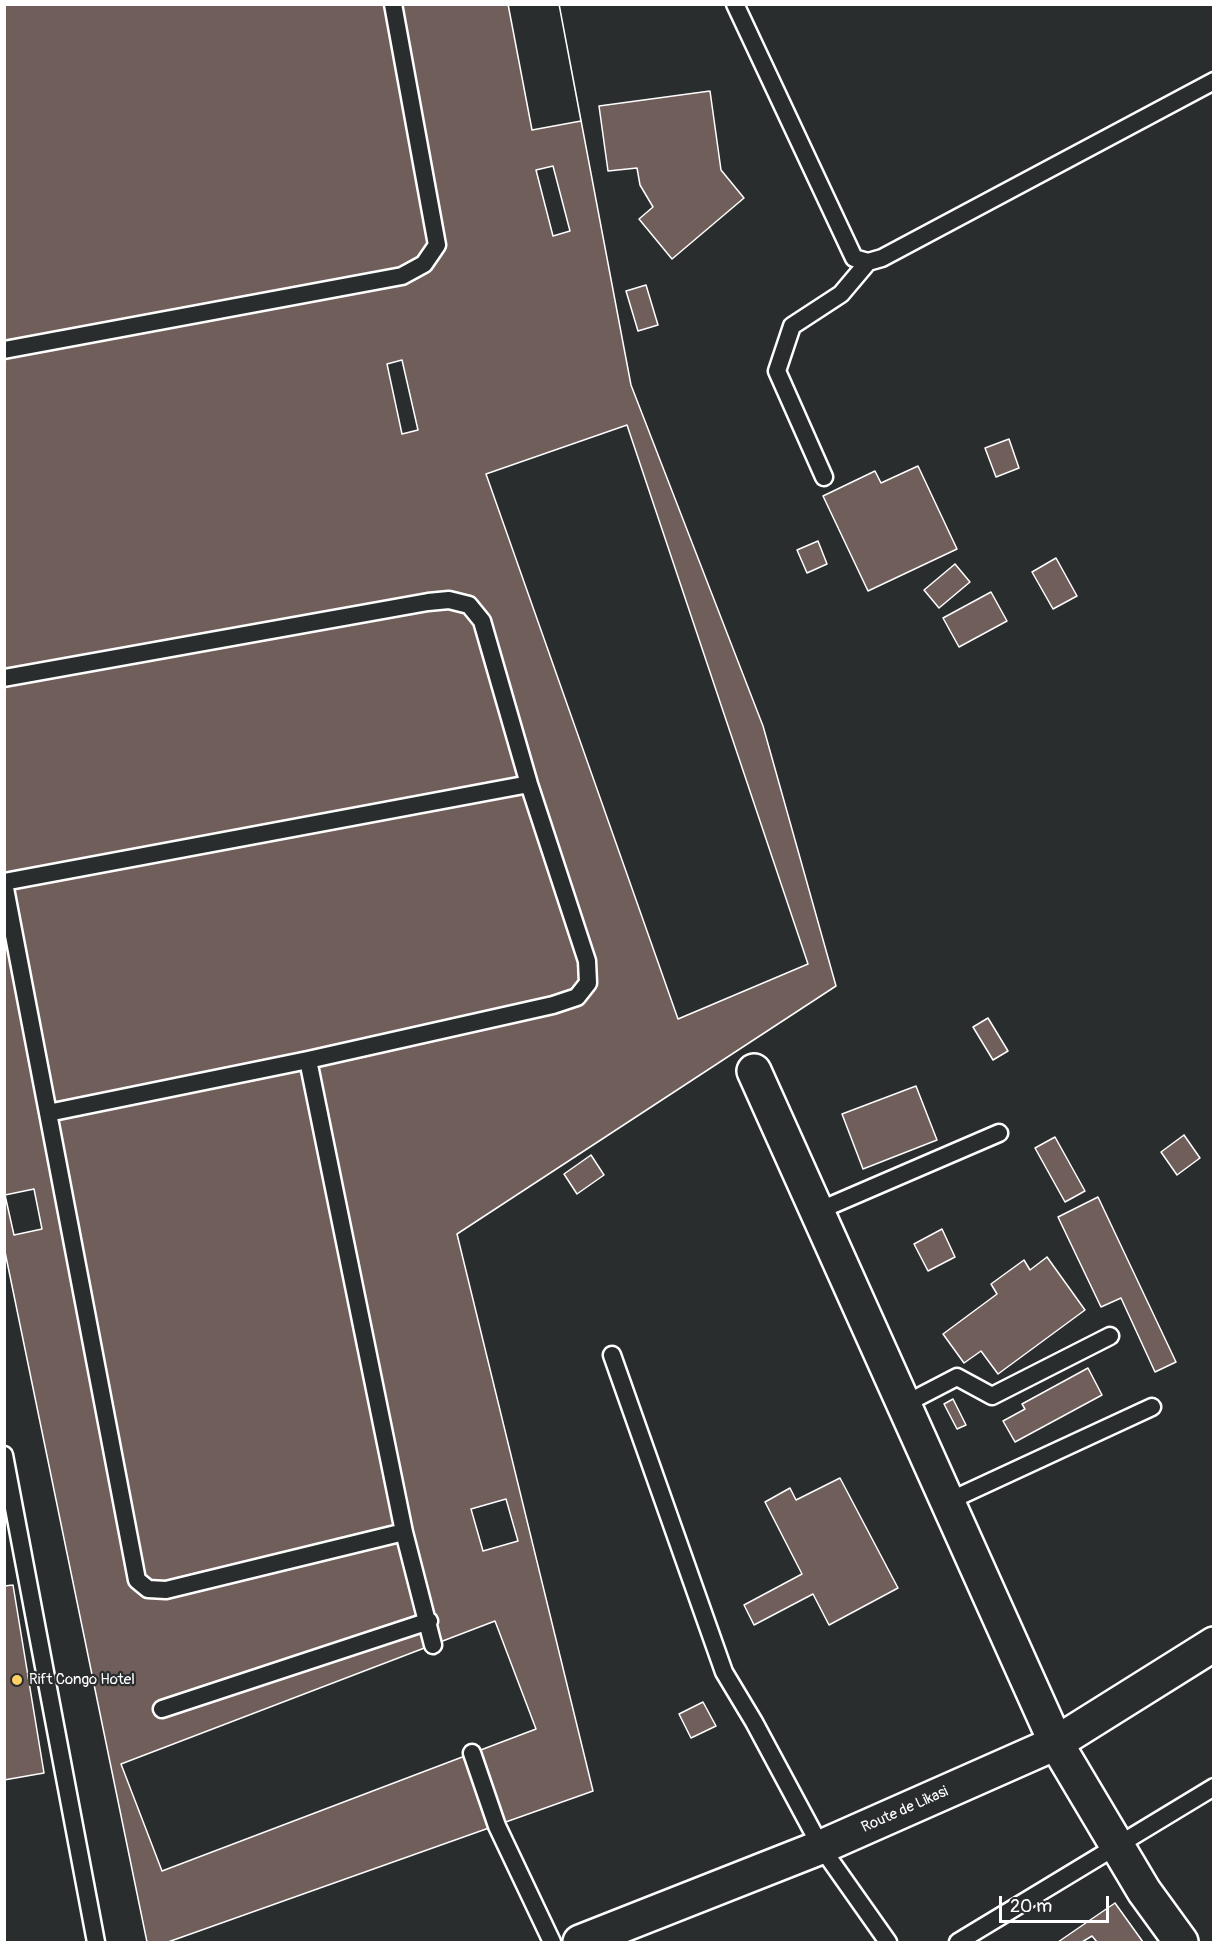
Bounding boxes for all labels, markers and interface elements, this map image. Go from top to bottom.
place label: Rift Congo Hotel [29,1671,135,1689]
marker: Rift Congo Hotel [10,1673,24,1687]
street label: Route de Likasi [859,1783,951,1837]
scale bar [1002,1884,1112,1922]
text: 20 m [1010,1895,1052,1918]

